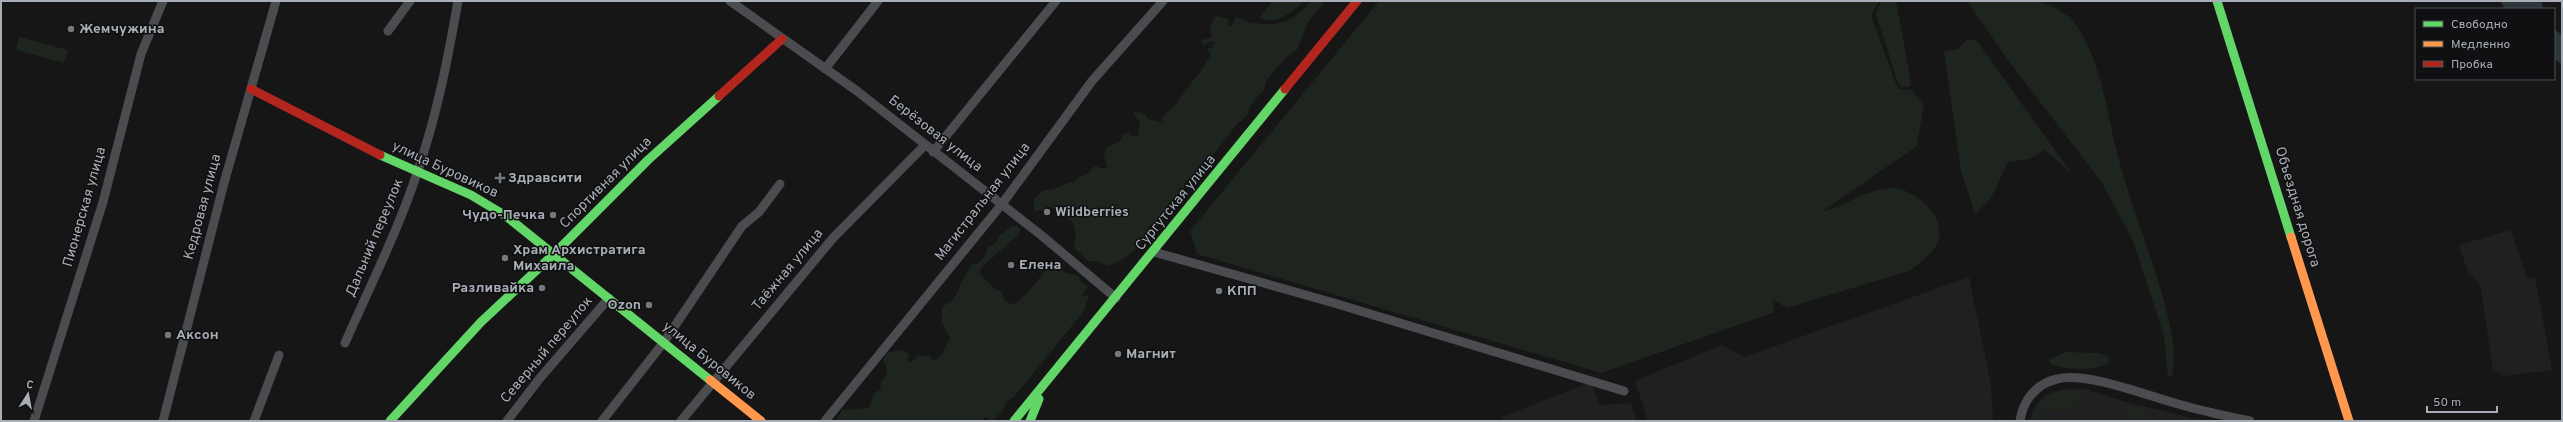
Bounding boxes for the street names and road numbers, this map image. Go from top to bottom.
street label: Берёзовая улица [885,92,985,176]
street label: Спортивная улица [557,134,655,232]
street label: улица Буровиков [389,138,501,202]
street label: Магистральная улица [932,140,1034,264]
street label: Пионерская улица [60,145,110,269]
street label: Объездная дорога [2271,145,2323,269]
street label: Кедровая улица [181,152,225,262]
street label: Сургутская улица [1132,152,1220,254]
street label: Дальний переулок [342,176,408,300]
street label: Таёжная улица [749,226,827,314]
street label: Северный переулок [497,293,597,407]
street label: улица Буровиков [659,318,759,404]

